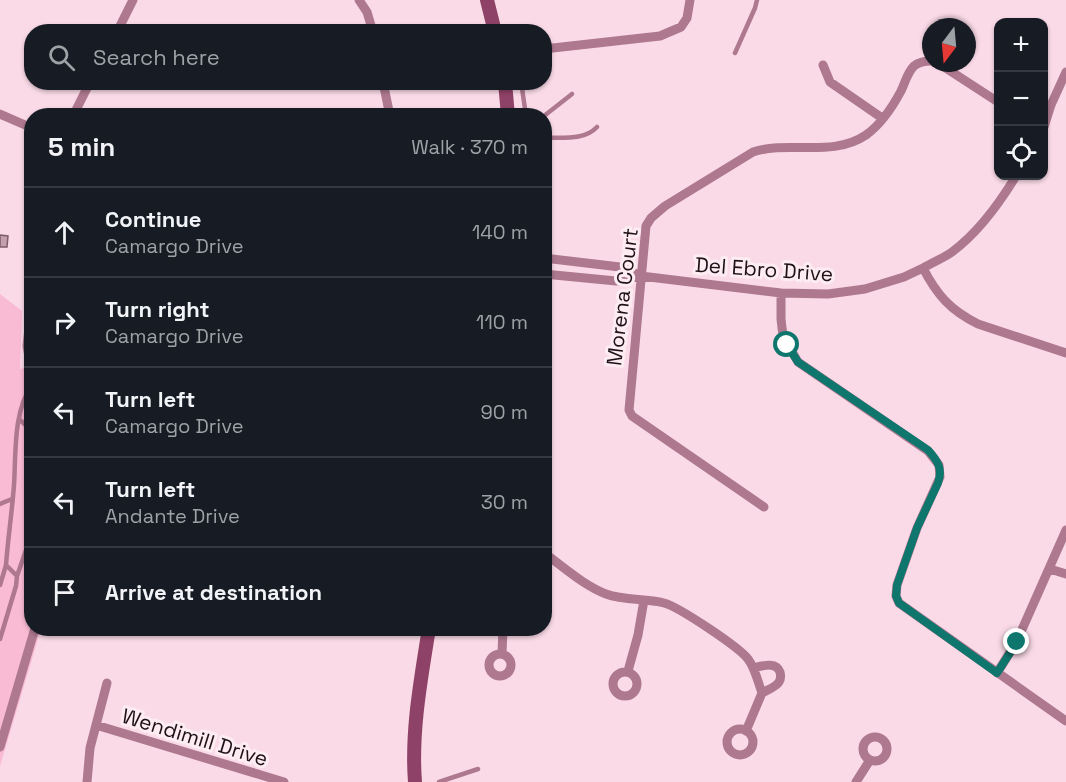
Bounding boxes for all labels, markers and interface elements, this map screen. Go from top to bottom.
north arrow [922,18,976,72]
map controls [994,18,1048,180]
button: + [994,18,1048,72]
search box [24,24,552,90]
icon: search [45,41,78,74]
text: Search here [93,43,220,71]
button: − [994,72,1048,126]
button: locate [994,126,1048,180]
text: 5 min [48,130,115,164]
text: Walk · 370 m [411,134,528,160]
text: Continue [105,205,201,233]
icon: ahead [48,216,81,249]
text: 140 m [472,219,528,245]
street label: Morena Court [600,227,644,367]
text: Camargo Drive [105,233,243,259]
street label: Del Ebro Drive [694,251,834,287]
text: Turn right [105,295,210,323]
icon: right [48,306,81,339]
text: 110 m [476,309,528,335]
text: Camargo Drive [105,323,243,349]
route start [773,331,799,357]
text: Turn left [105,385,195,413]
icon: left [48,396,81,429]
text: 90 m [481,399,528,425]
text: Camargo Drive [105,413,243,439]
text: Turn left [105,475,195,503]
icon: left [48,486,81,519]
text: 30 m [481,489,528,515]
text: Andante Drive [105,503,240,529]
icon: arrive [48,576,81,609]
text: Arrive at destination [105,578,322,606]
route end [1003,628,1029,654]
street label: Wendimill Drive [119,702,271,772]

